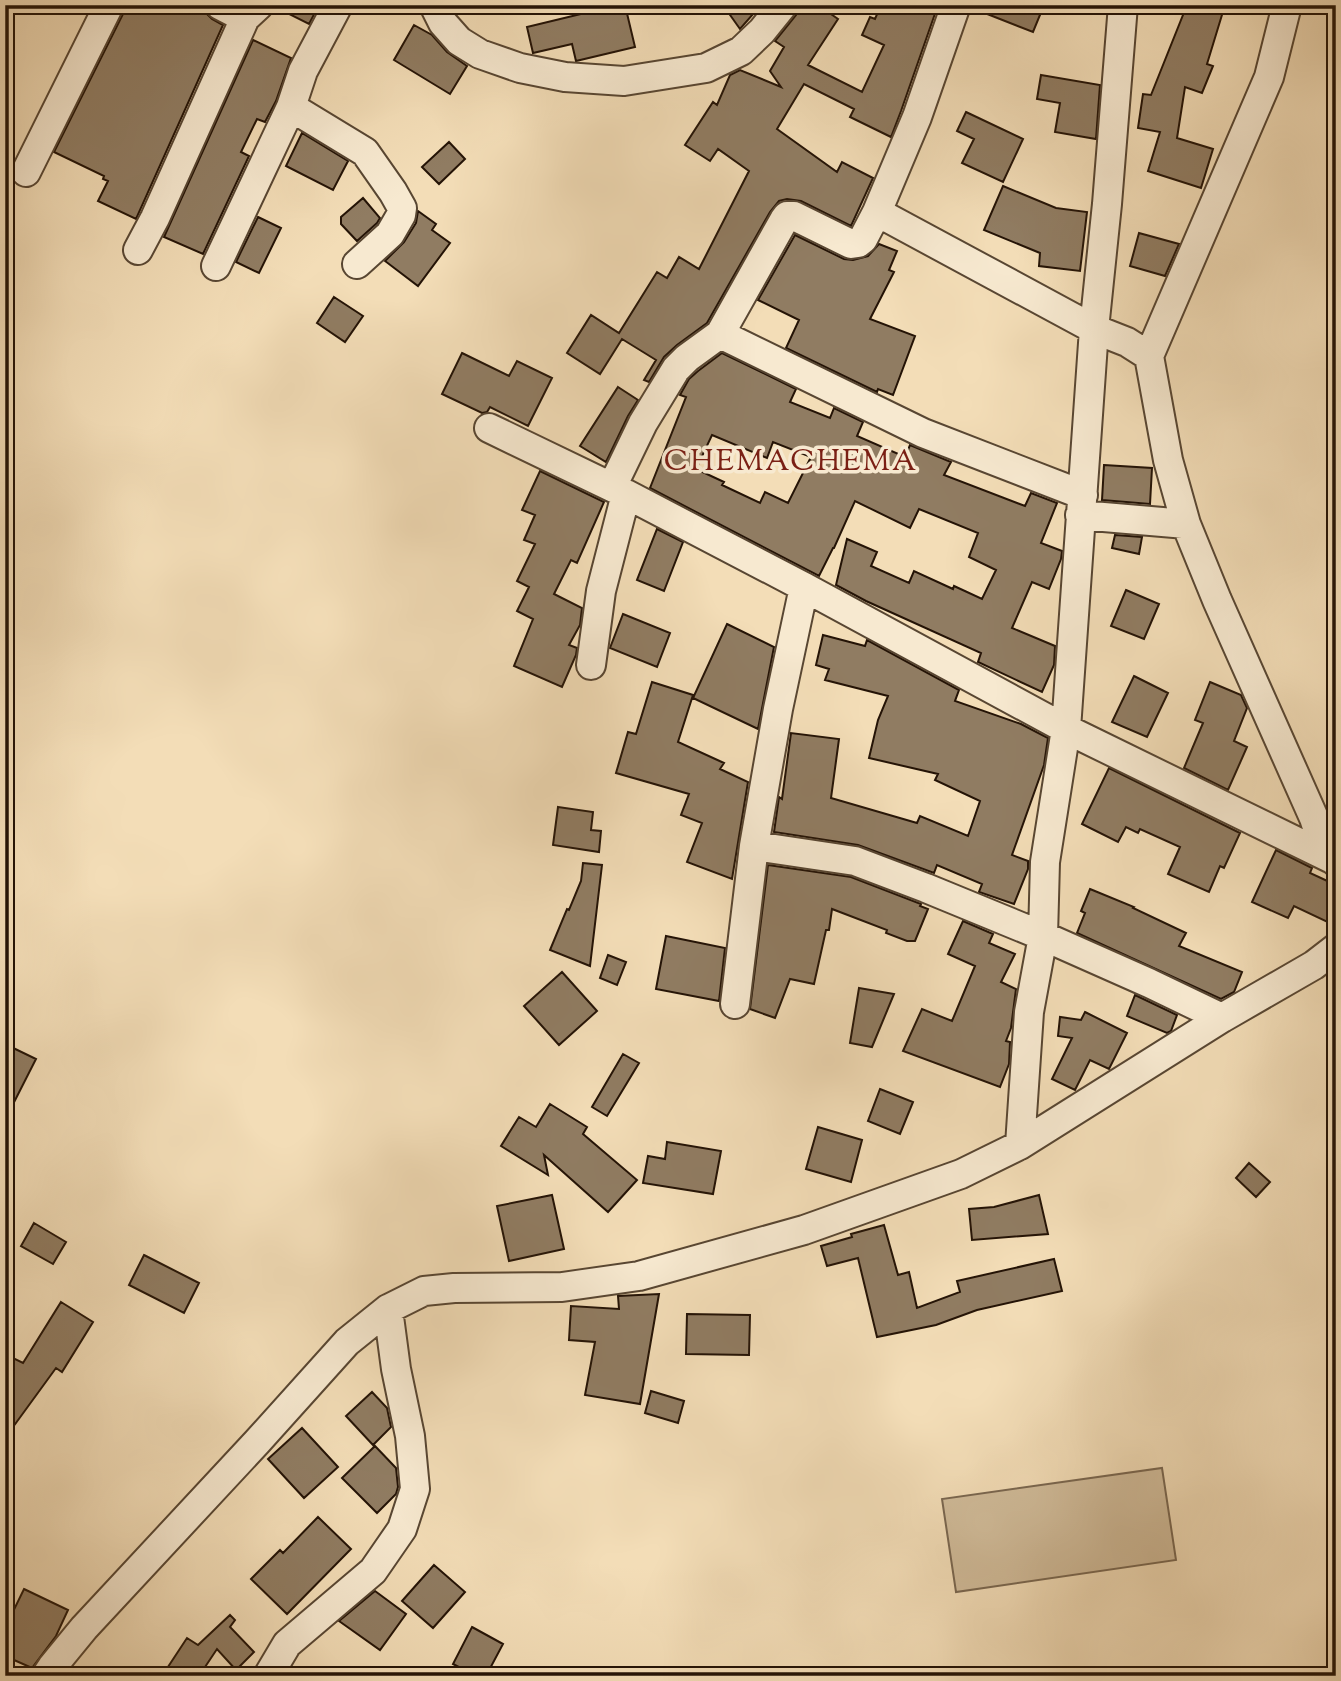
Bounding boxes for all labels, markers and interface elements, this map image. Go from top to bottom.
district label: CHEMACHEMA [664,441,918,484]

